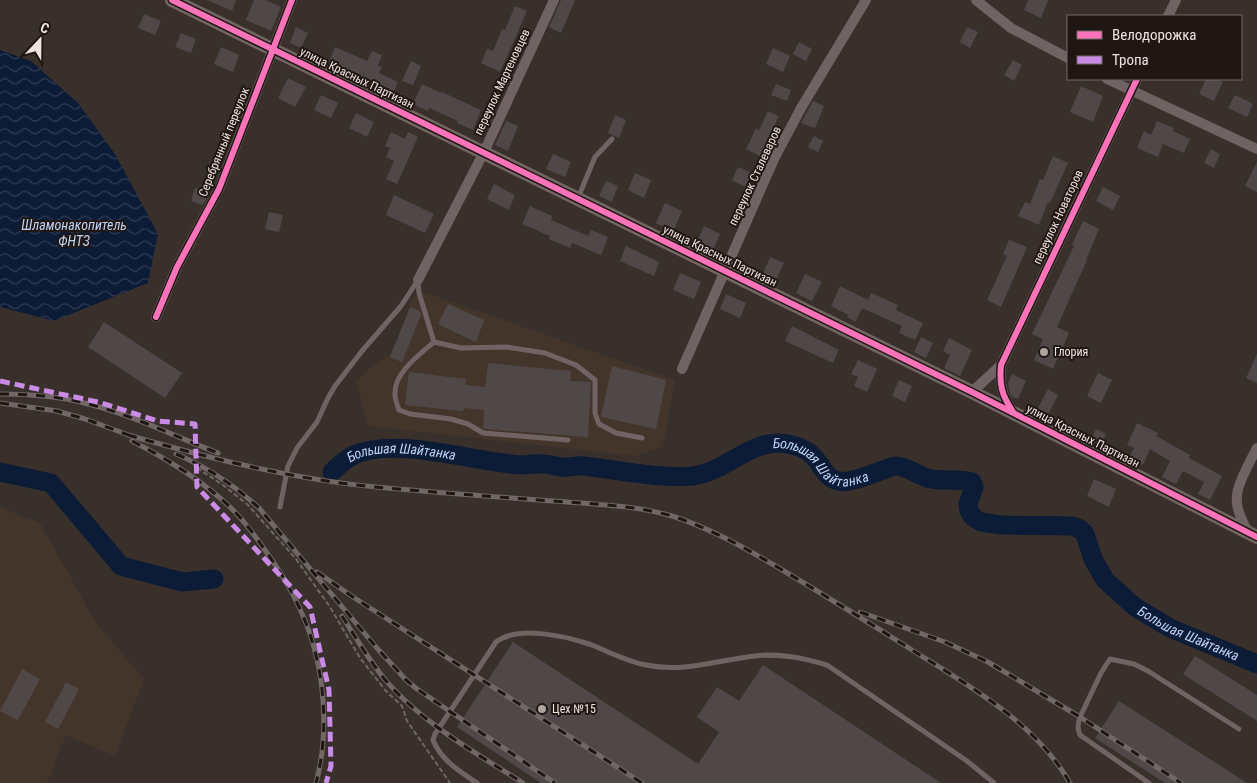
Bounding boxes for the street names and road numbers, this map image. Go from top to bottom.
street label: переулок Мартеновцев [471,27,533,137]
street label: улица Красных Партизан [298,44,416,112]
street label: Серебрянный переулок [196,85,252,199]
street label: переулок Сталеваров [726,124,784,228]
street label: переулок Новаторов [1030,168,1086,266]
street label: улица Красных Партизан [661,222,779,290]
street label: улица Красных Партизан [1024,401,1142,471]

